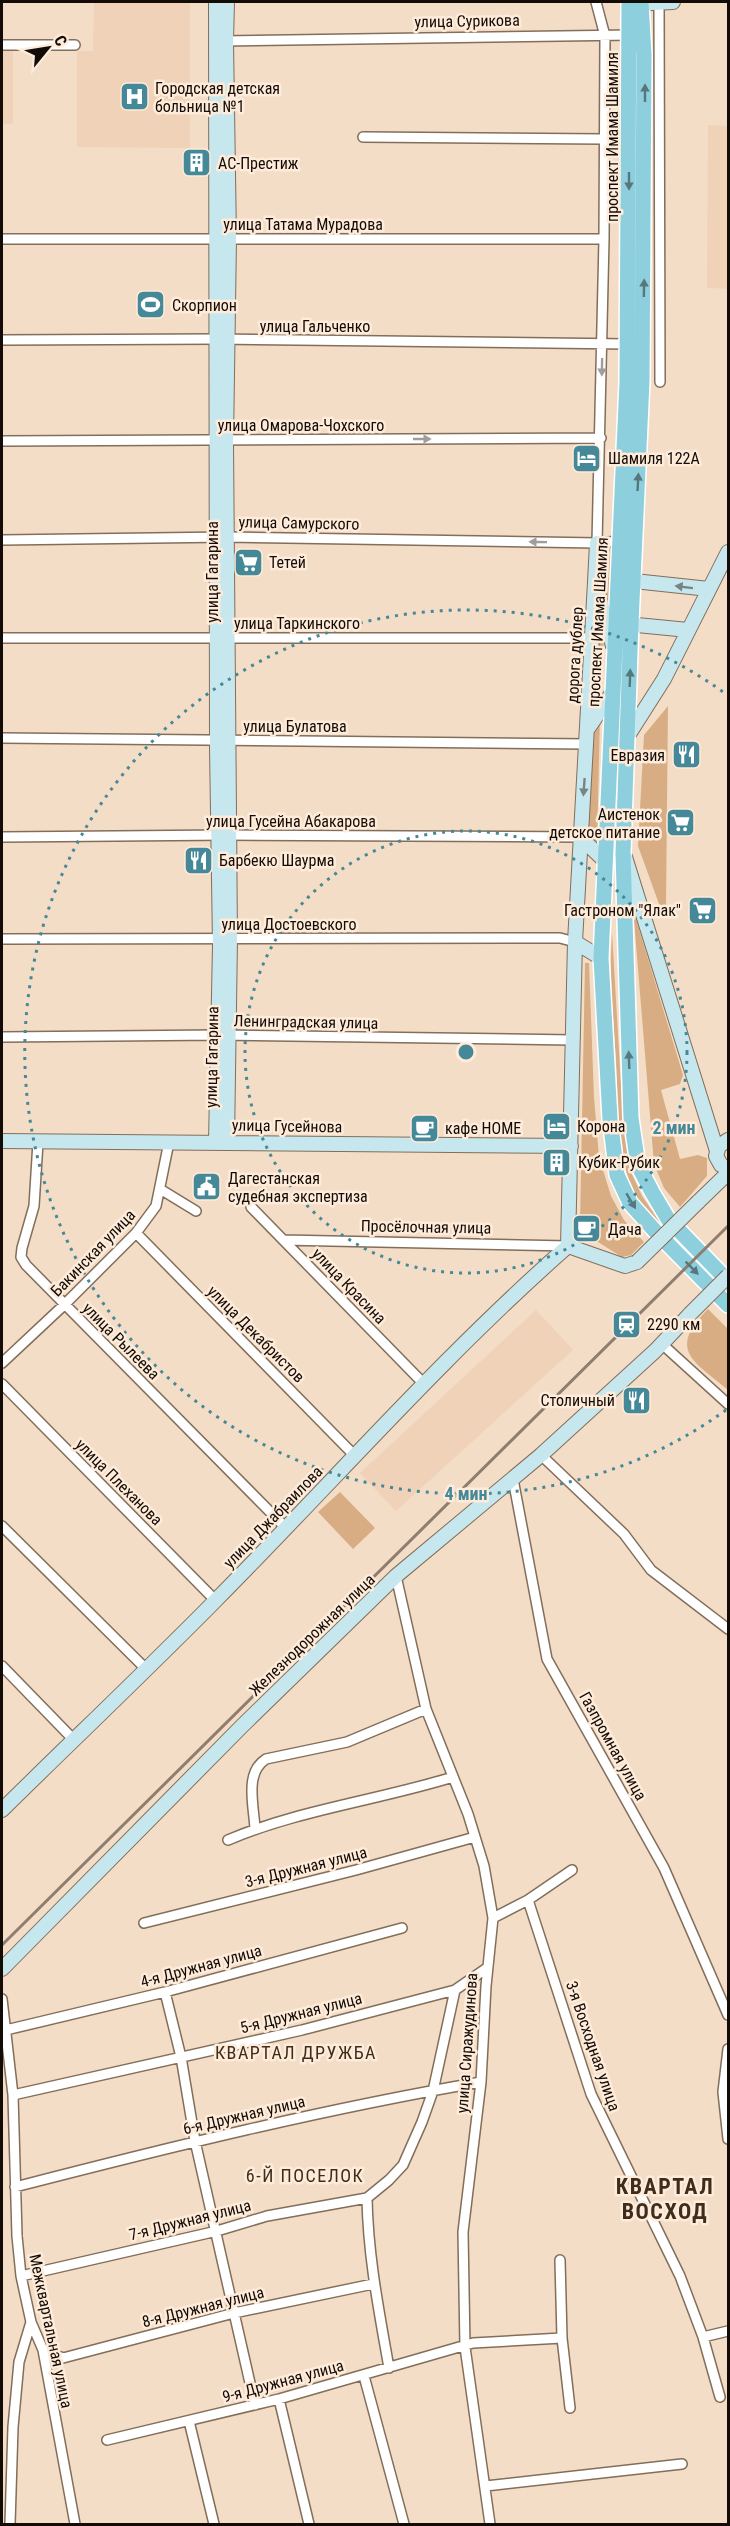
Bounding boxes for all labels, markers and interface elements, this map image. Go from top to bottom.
street label: улица Сурикова [414,11,520,31]
north arrow [18,18,78,78]
text: С [50,32,71,49]
street label: проспект Имама Шамиля [603,52,622,222]
place label: Городская детская больница №1 [155,79,280,116]
hospital icon: Городская детская больница №1 [118,81,150,113]
one-way arrow [640,83,650,102]
building icon: АС-Престиж [181,147,213,179]
place label: АС-Престиж [218,154,299,173]
one-way arrow [624,171,634,190]
street label: улица Татама Мурадова [223,215,383,234]
one-way arrow [639,278,649,297]
sports icon: Скорпион [135,289,167,321]
place label: Скорпион [172,296,237,315]
street label: улица Гальченко [260,317,370,336]
one-way arrow [597,358,607,377]
street label: улица Омарова-Чохского [218,416,384,435]
one-way arrow [412,434,431,444]
hotel icon: Шамиля 122А [571,442,603,474]
place label: Шамиля 122А [608,449,700,468]
one-way arrow [633,473,642,492]
street label: улица Самурского [238,512,360,534]
street label: улица Гагарина [203,521,222,623]
street label: проспект Имама Шамиля [584,537,612,707]
one-way arrow [529,538,548,547]
supermarket icon: Тетей [232,546,264,578]
place label: Тетей [269,553,306,572]
one-way arrow [674,582,693,592]
street label: дорога дублер [563,606,587,704]
street label: улица Таркинского [234,614,360,633]
one-way arrow [626,669,635,688]
street label: улица Булатова [243,717,347,736]
restaurant icon: Евразия [670,739,702,771]
place label: Евразия [610,746,665,765]
one-way arrow [580,778,589,797]
place label: Аистенок детское питание [549,805,660,842]
supermarket icon: Аистенок детское питание [665,807,697,839]
street label: улица Гусейна Абакарова [206,812,376,831]
restaurant icon: Барбекю Шаурма [182,844,214,876]
place label: Барбекю Шаурма [219,851,334,870]
supermarket icon: Гастроном "Ялак" [686,894,718,926]
place label: Гастроном "Ялак" [564,901,681,920]
street label: улица Достоевского [221,915,357,934]
street label: улица Гагарина [202,1006,222,1108]
street label: Ленинградская улица [233,1011,379,1033]
centre of rings [456,1042,476,1062]
one-way arrow [625,1050,634,1069]
hotel icon: Корона [540,1110,572,1142]
cafe icon: кафе HOME [408,1112,440,1144]
street label: улица Гусейнова [232,1116,342,1136]
place label: Корона [577,1117,626,1136]
text: 2 мин [652,1117,696,1138]
place label: кафе HOME [445,1119,521,1138]
building icon: Кубик-Рубик [541,1146,573,1178]
place label: Кубик-Рубик [578,1153,660,1172]
place label: Дагестанская судебная экспертиза [228,1169,368,1206]
public building icon: Дагестанская судебная экспертиза [191,1171,223,1203]
one-way arrow [625,1193,636,1209]
street label: Бакинская улица [47,1206,139,1300]
cafe icon: Дача [571,1213,603,1245]
street label: Просёлочная улица [361,1216,491,1238]
place label: Дача [608,1220,642,1239]
street label: улица Красина [308,1244,390,1328]
one-way arrow [684,1261,698,1275]
street label: улица Декабристов [204,1282,308,1386]
street label: улица Рылеева [79,1299,163,1383]
station icon: 2290 км [610,1308,642,1340]
place label: 2290 км [647,1315,700,1334]
restaurant icon: Столичный [620,1384,652,1416]
place label: Столичный [540,1391,615,1410]
street label: улица Плеханова [72,1435,166,1529]
street label: улица Джабраилова [219,1462,327,1572]
text: 4 мин [444,1483,488,1504]
street label: Железнодорожная улица [245,1570,379,1700]
street label: Газпромная улица [575,1688,651,1804]
street label: 3-я Дружная улица [243,1843,369,1891]
street label: 4-я Дружная улица [138,1941,264,1991]
street label: улица Сиражудинова [453,1972,481,2114]
street label: 3-я Восходная улица [562,1979,624,2113]
street label: 5-я Дружная улица [238,1989,364,2037]
district label: КВАРТАЛ ДРУЖБА [215,2042,377,2063]
street label: 6-я Дружная улица [181,2092,307,2138]
district label: 6-Й ПОСЕЛОК [246,2165,364,2186]
district label: КВАРТАЛ ВОСХОД [616,2174,714,2224]
street label: 7-я Дружная улица [127,2196,253,2244]
street label: Межквартальная улица [25,2252,77,2410]
street label: 8-я Дружная улица [140,2283,266,2331]
street label: 9-я Дружная улица [220,2356,346,2406]

